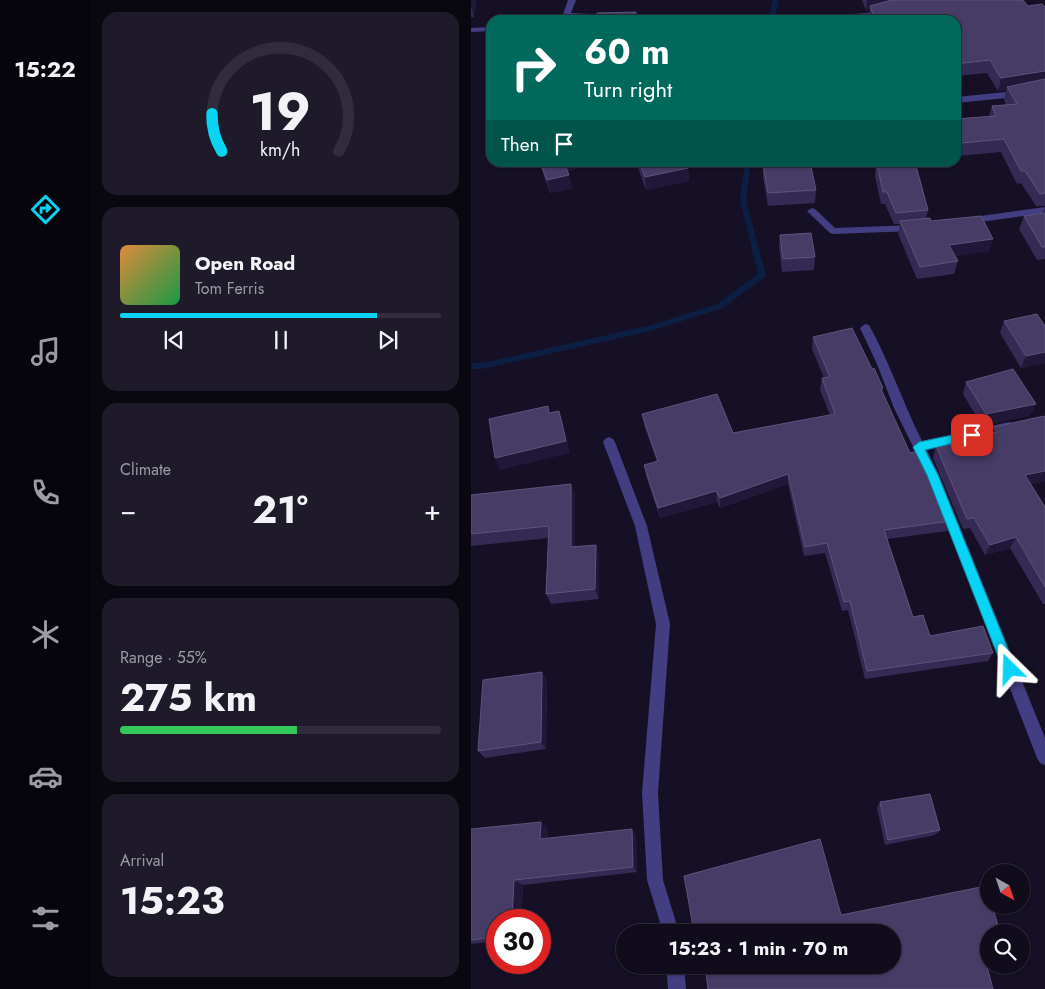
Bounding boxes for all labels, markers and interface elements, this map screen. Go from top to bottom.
text: 60 m [584,27,670,77]
icon: right [501,35,566,100]
text: 15:22 [14,53,76,85]
text: Turn right [584,73,672,105]
text: 19 [250,74,311,150]
icon: arrive [550,130,578,158]
text: Then [501,131,540,158]
text: km/h [260,137,301,163]
icon: directions [28,192,63,227]
text: Open Road [195,250,295,277]
text: Tom Ferris [195,277,264,300]
icon: previous [160,326,188,354]
icon: pause [267,326,295,354]
icon: next [374,326,402,354]
icon: music [28,334,63,369]
pin [951,414,993,456]
icon: arrive [958,421,986,449]
text: Climate [120,458,171,481]
icon: phone [28,475,63,510]
text: 21° [252,482,308,537]
text: − [120,490,137,531]
text: + [424,490,441,531]
icon: climate [28,617,63,652]
position arrow [983,642,1035,694]
text: Range · 55% [120,646,207,669]
text: 275 km [120,670,257,725]
icon: car [28,759,63,794]
text: Arrival [120,849,164,872]
north arrow [980,864,1030,914]
map controls [980,864,1030,974]
text: 15:23 [120,873,225,928]
icon: filters [28,901,63,936]
speed limit sign: 30 [486,909,551,974]
button: search [980,924,1030,974]
text: 15:23 · 1 min · 70 m [669,935,848,962]

